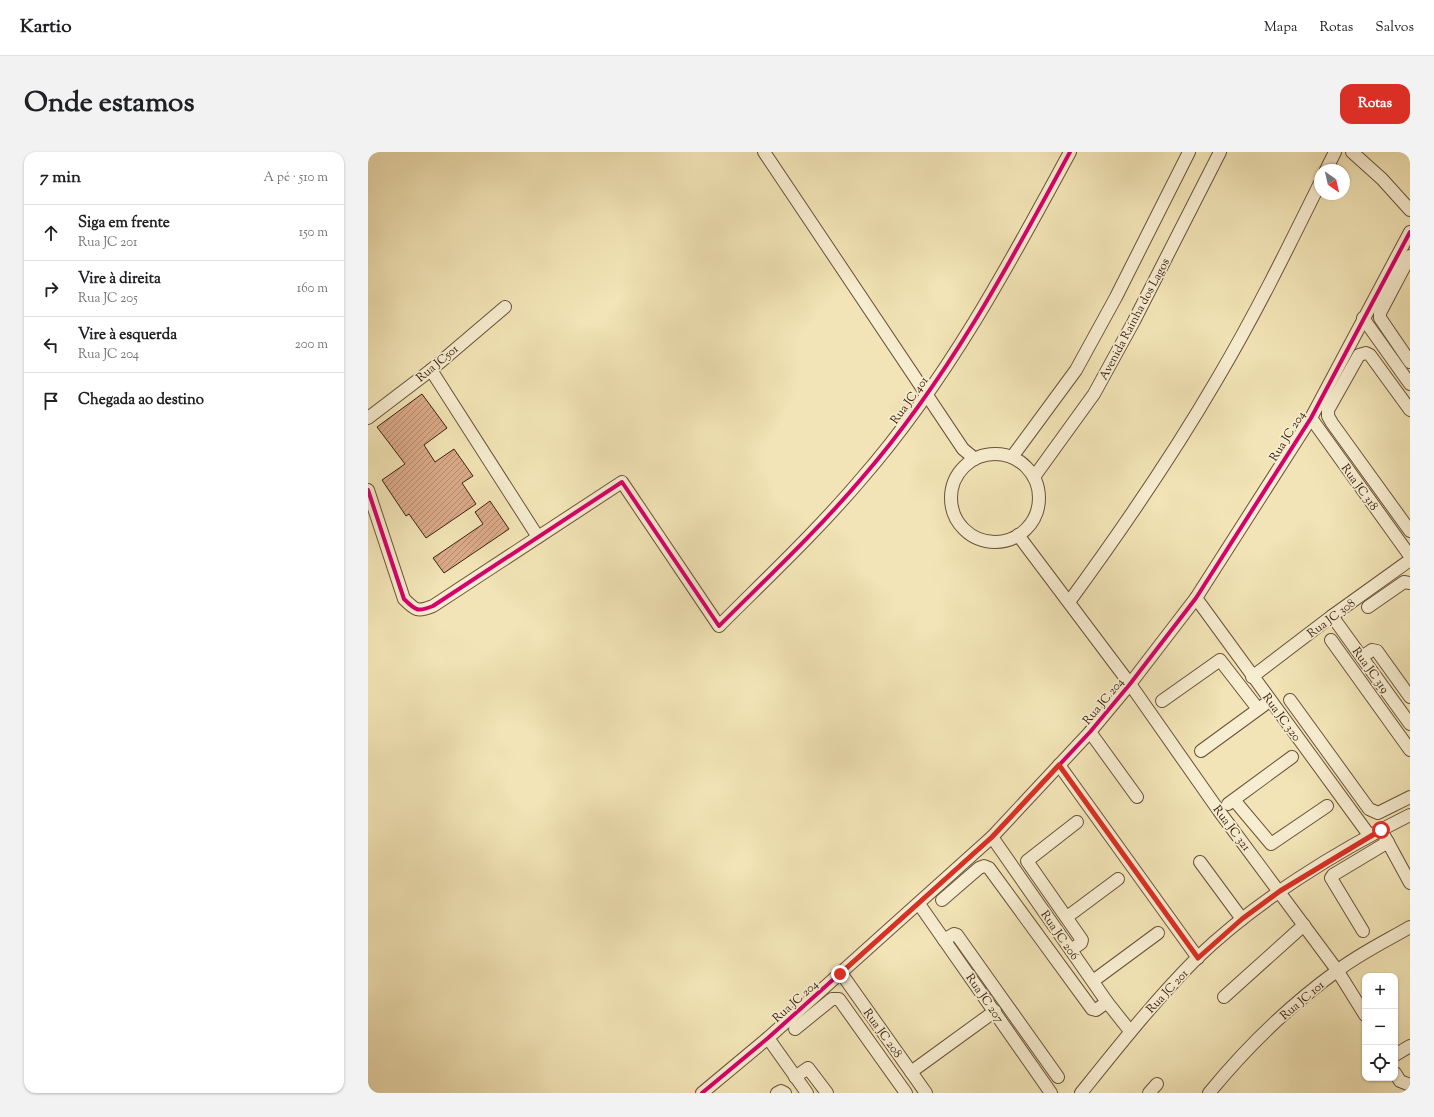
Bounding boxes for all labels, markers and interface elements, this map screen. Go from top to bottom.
text: Kartio [20,14,72,41]
text: Mapa [1264,18,1297,38]
text: Rotas [1319,18,1353,38]
text: Salvos [1375,18,1414,38]
text: Onde estamos [24,84,194,124]
button: Rotas [1340,84,1410,124]
north arrow [1314,164,1350,200]
text: 7 min [40,166,81,190]
text: A pé · 510 m [263,169,328,187]
text: Siga em frente [78,213,170,234]
icon: ahead [40,222,62,244]
text: 150 m [299,224,328,242]
text: Rua JC 201 [78,234,138,252]
street label: Avenida Rainha dos Lagos [1095,255,1175,384]
text: Vire à direita [78,269,161,290]
icon: right [40,278,62,300]
text: 160 m [297,280,328,298]
text: Rua JC 205 [78,290,138,308]
text: Vire à esquerda [78,325,177,346]
icon: left [40,334,62,356]
text: 200 m [295,336,328,354]
street label: Rua JC501 [412,341,463,387]
text: Rua JC 204 [78,346,139,364]
street label: Rua JC 401 [886,373,933,428]
icon: arrive [40,390,62,412]
text: Chegada ao destino [78,390,204,411]
street label: Rua JC 204 [1265,408,1310,465]
street label: Rua JC 318 [1336,460,1382,515]
street label: Rua JC 308 [1304,595,1359,643]
street label: Rua JC 319 [1347,644,1393,698]
street label: Rua JC 204 [1079,674,1129,729]
street label: Rua JC 320 [1258,690,1305,745]
street label: Rua JC 321 [1208,802,1255,855]
route start [1372,821,1390,839]
street label: Rua JC 206 [1035,907,1083,964]
route end [831,965,849,983]
street label: Rua JC 201 [1142,965,1193,1018]
street label: Rua JC 207 [960,970,1008,1027]
map controls [1362,973,1398,1081]
button: + [1362,973,1398,1009]
street label: Rua JC 204 [769,976,823,1027]
street label: Rua JC 101 [1276,977,1329,1025]
street label: Rua JC 208 [858,1005,906,1062]
button: − [1362,1009,1398,1045]
button: locate [1362,1045,1398,1081]

